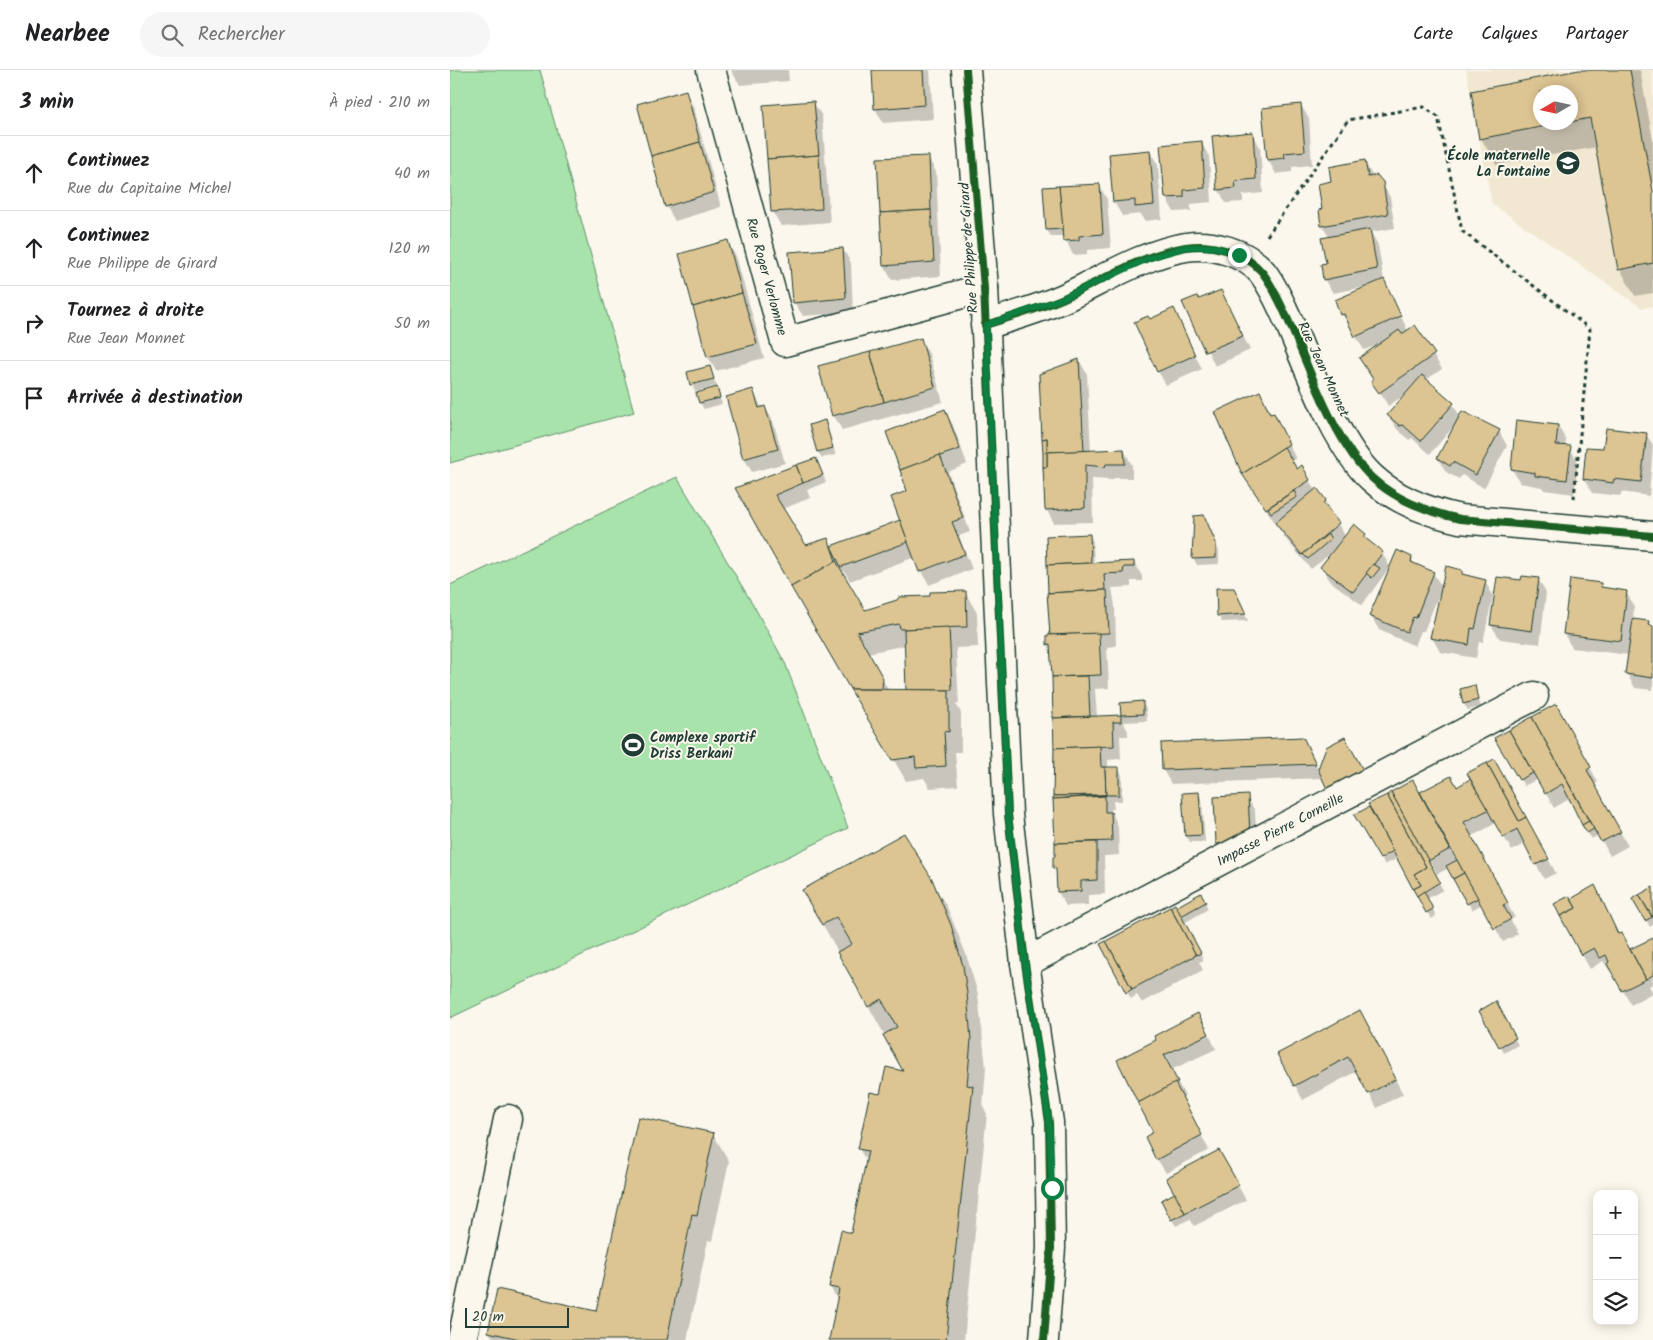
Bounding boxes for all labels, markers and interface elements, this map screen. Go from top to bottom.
search box [140,12,490,57]
text: Nearbee [25,15,110,54]
text: Rechercher [198,20,284,50]
text: Carte [1413,20,1453,49]
text: Calques [1481,20,1538,49]
text: Partager [1566,20,1628,49]
icon: search [158,21,186,49]
north arrow [1533,85,1578,130]
text: 3 min [20,86,74,119]
text: À pied · 210 m [329,90,430,115]
place label: École maternelle La Fontaine [1447,145,1550,183]
text: Continuez [67,146,150,176]
school or university icon: École maternelle La Fontaine [1555,150,1581,176]
icon: ahead [20,159,48,187]
text: 40 m [394,161,430,186]
text: Rue du Capitaine Michel [67,176,231,201]
street label: Rue Philippe de Girard [953,181,985,314]
street label: Rue Roger Verlomme [740,215,793,339]
text: Continuez [67,221,150,251]
icon: ahead [20,234,48,262]
text: 120 m [389,236,430,261]
route end [1228,244,1251,267]
text: Rue Philippe de Girard [67,251,217,276]
text: Tournez à droite [67,296,204,326]
icon: right [20,309,48,337]
text: 50 m [394,311,430,336]
street label: Rue Jean Monnet [1291,318,1355,421]
text: Rue Jean Monnet [67,326,185,351]
text: Arrivée à destination [67,383,243,413]
icon: arrive [20,384,48,412]
place label: Complexe sportif Driss Berkani [650,727,757,765]
sports icon: Complexe sportif Driss Berkani [620,732,646,758]
street label: Impasse Pierre Corneille [1213,787,1349,873]
route start [1041,1177,1064,1200]
map controls [1593,1190,1638,1325]
button: + [1593,1190,1638,1235]
button: − [1593,1235,1638,1280]
button: layers [1593,1280,1638,1325]
scale bar [465,1305,569,1328]
text: 20 m [472,1306,504,1328]

